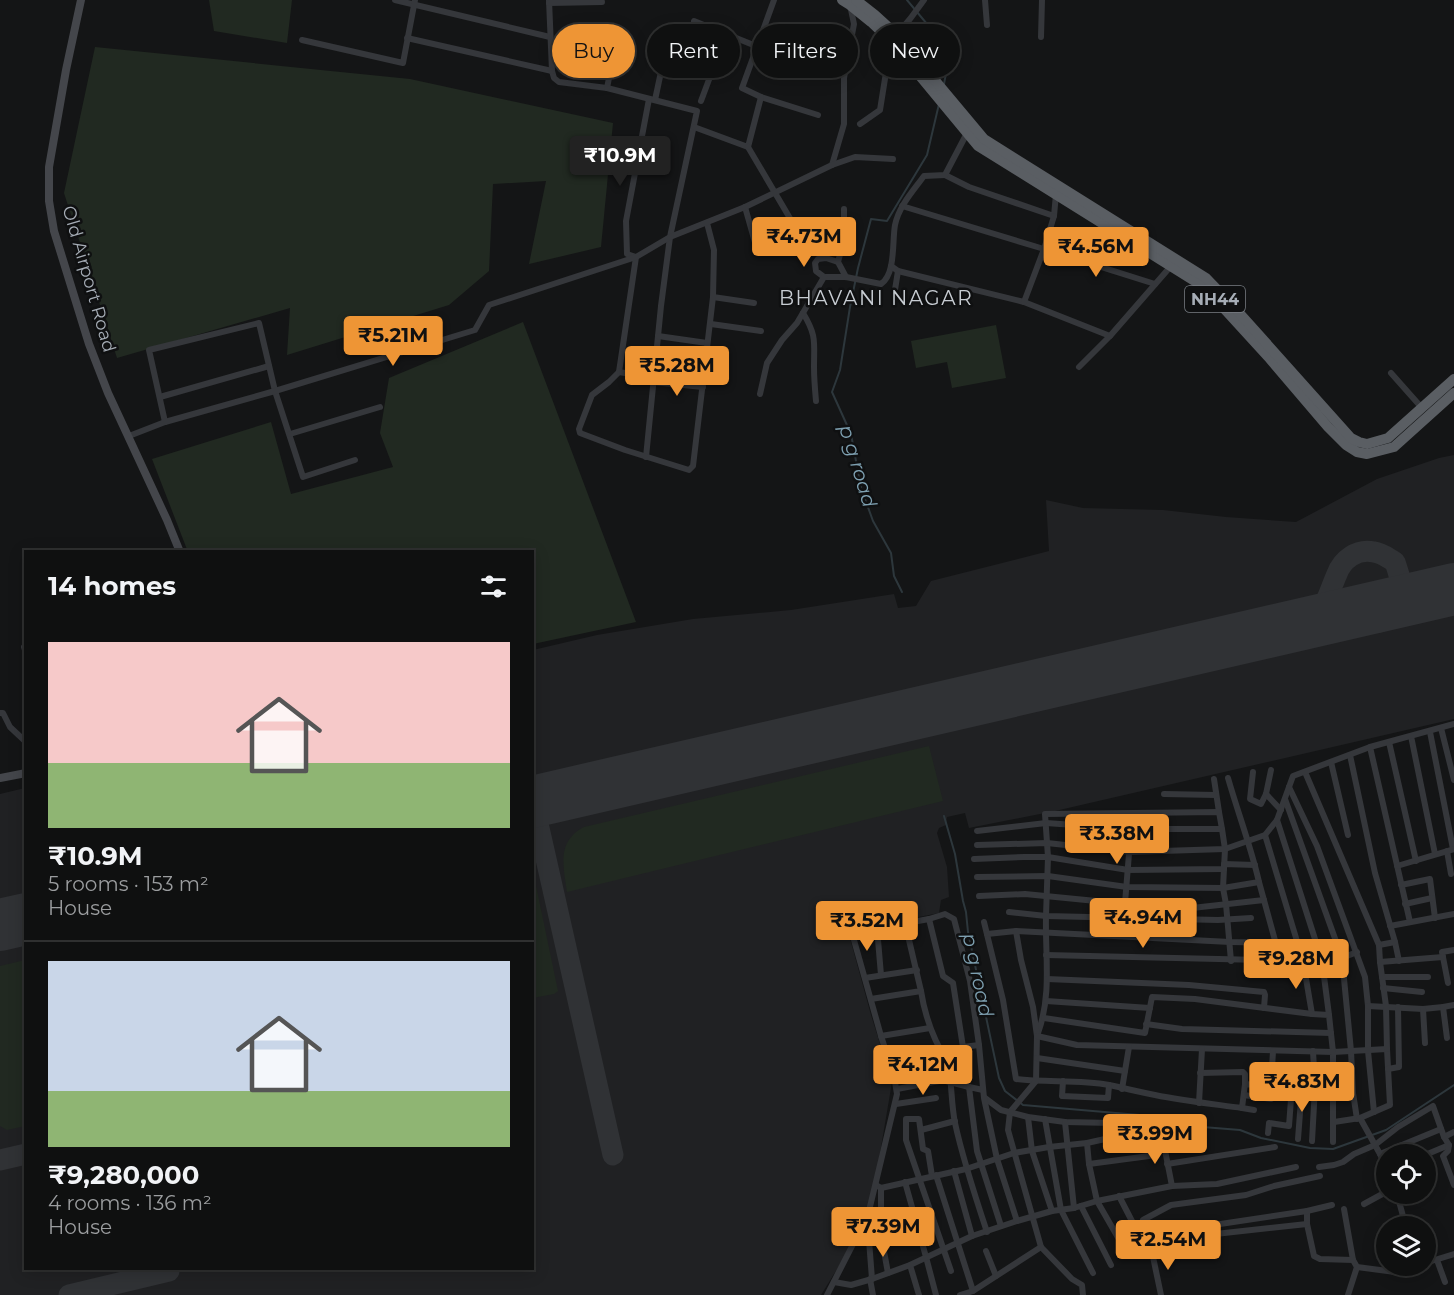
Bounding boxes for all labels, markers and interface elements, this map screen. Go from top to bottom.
chip: Buy [552,24,635,78]
chip: Rent [647,24,740,78]
chip: Filters [752,24,858,78]
chip: New [870,24,960,78]
pin: ₹10.9M [571,136,669,187]
text: ₹10.9M [584,143,656,167]
street label: Old Airport Road [58,203,120,355]
pin: ₹4.73M [755,217,853,268]
text: ₹4.73M [766,224,842,248]
pin: ₹4.56M [1047,227,1145,278]
text: ₹4.56M [1058,234,1134,258]
district label: BHAVANI NAGAR [779,286,973,310]
road number: NH44 [1185,286,1245,312]
pin: ₹5.21M [344,316,442,367]
text: ₹5.21M [358,323,428,347]
pin: ₹5.28M [628,346,726,397]
text: ₹5.28M [639,353,715,377]
water label: p g road [834,422,882,511]
text: 14 homes [48,570,176,602]
icon: filters [477,570,510,603]
icon: home [225,681,333,789]
pin: ₹3.38M [1068,814,1166,865]
text: ₹3.38M [1079,821,1155,845]
text: ₹10.9M [48,840,143,872]
text: 5 rooms · 153 m² [48,872,209,896]
text: House [48,896,112,920]
pin: ₹4.94M [1094,898,1192,949]
pin: ₹3.52M [818,901,916,952]
text: ₹4.94M [1104,905,1182,929]
text: ₹3.52M [830,908,904,932]
water label: p g road [957,931,999,1020]
pin: ₹9.28M [1247,939,1345,990]
text: ₹9.28M [1258,946,1334,970]
icon: home [225,1000,333,1108]
pin: ₹4.12M [874,1045,972,1096]
text: ₹4.12M [887,1052,959,1076]
pin: ₹4.83M [1253,1062,1351,1113]
text: ₹4.83M [1263,1069,1341,1093]
pin: ₹3.99M [1106,1114,1204,1165]
text: ₹3.99M [1117,1121,1193,1145]
map controls [1376,1144,1436,1276]
button: locate [1376,1144,1436,1204]
text: ₹9,280,000 [48,1159,199,1191]
text: 4 rooms · 136 m² [48,1191,212,1215]
pin: ₹7.39M [834,1207,932,1258]
text: ₹7.39M [845,1214,921,1238]
text: House [48,1215,112,1239]
button: layers [1376,1216,1436,1276]
pin: ₹2.54M [1119,1220,1217,1271]
text: ₹2.54M [1130,1227,1206,1251]

